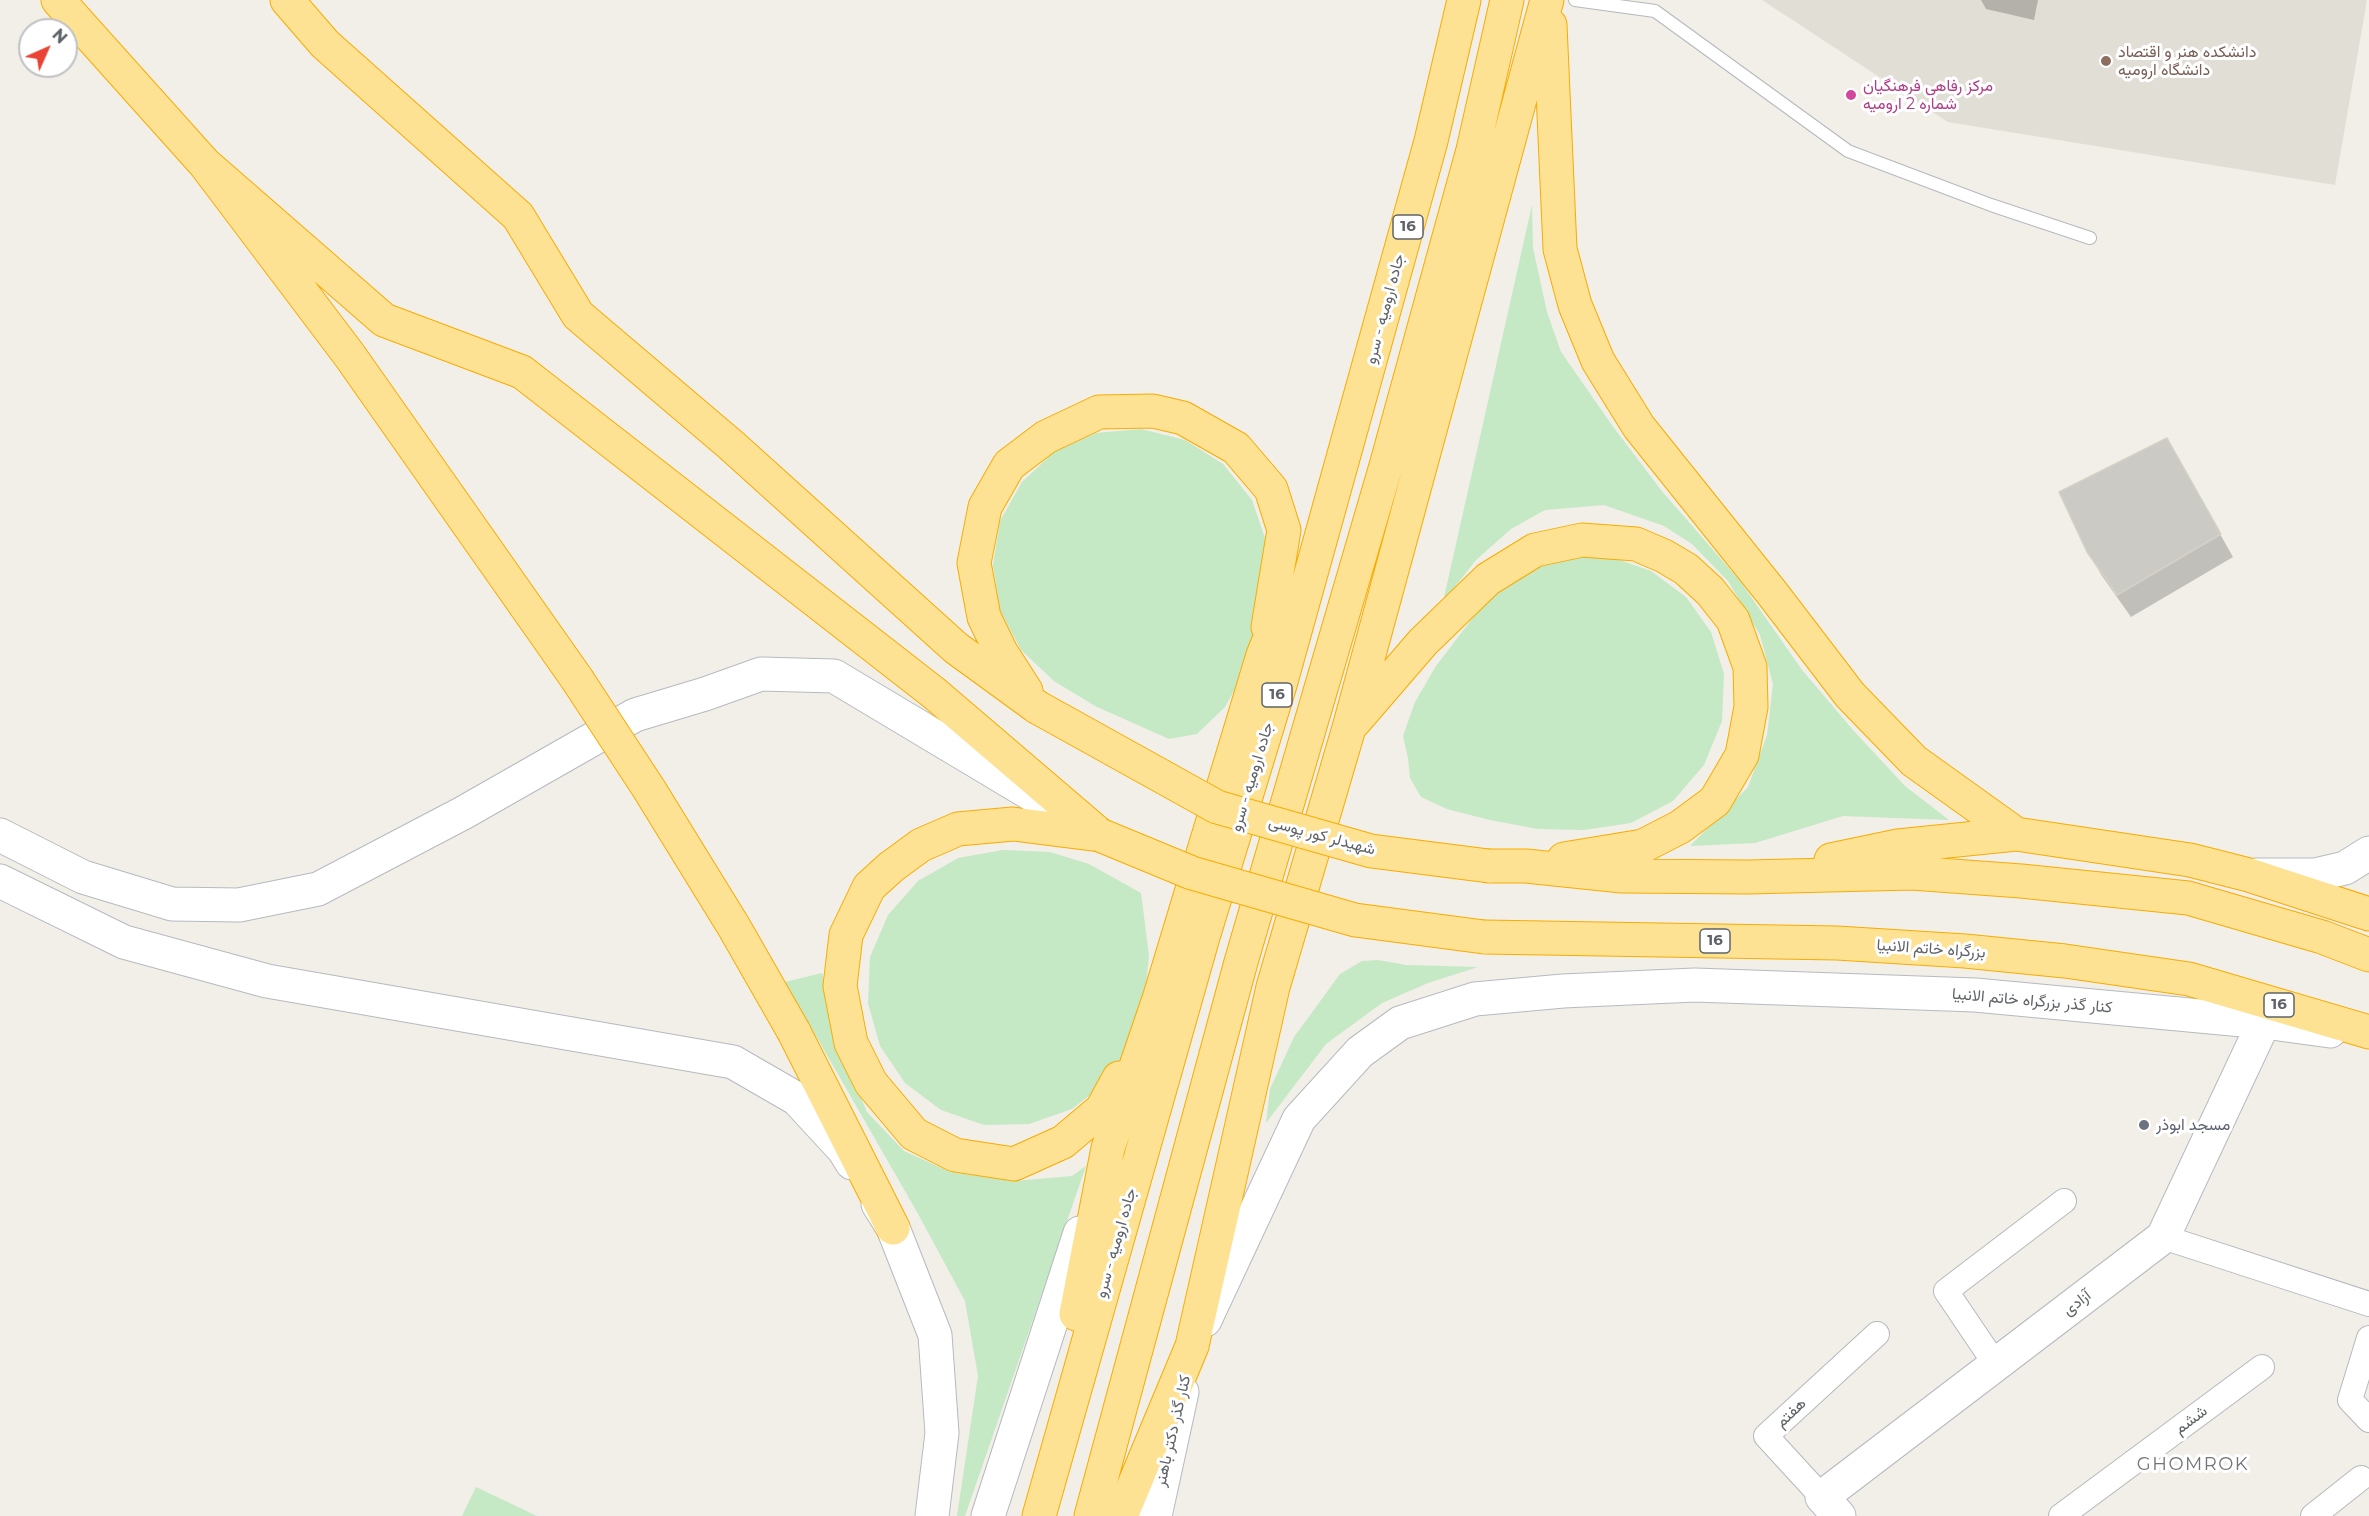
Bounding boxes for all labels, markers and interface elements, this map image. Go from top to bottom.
north arrow [18,18,78,78]
text: N [48,25,71,48]
place label: دانشکده هنر و اقتصاد دانشگاه ارومیه [2118,42,2256,80]
marker: دانشکده هنر و اقتصاد دانشگاه ارومیه [2099,54,2113,68]
place label: مرکز رفاهی فرهنگیان شماره 2 ارومیه [1863,76,1993,114]
marker: مرکز رفاهی فرهنگیان شماره 2 ارومیه [1844,88,1858,102]
road number: 16 [1393,215,1423,239]
street label: جاده ارومیه - سرو [1361,252,1409,366]
road number: 16 [1262,683,1292,707]
street label: جاده ارومیه - سرو [1226,720,1278,834]
street label: شهیدلر کور پوسی [1267,813,1377,859]
road number: 16 [1700,929,1730,953]
street label: بزرگراه خاتم الانبیا [1876,936,1986,962]
street label: کنار گذر بزرگراه خاتم الانبیا [1951,984,2113,1018]
road number: 16 [2264,993,2294,1017]
place label: مسجد ابوذر [2156,1115,2230,1135]
marker: مسجد ابوذر [2137,1118,2151,1132]
street label: جاده ارومیه - سرو [1091,1186,1141,1300]
street label: آزادی [2059,1286,2095,1320]
street label: کنار گذر دکتر باهنر [1151,1373,1195,1489]
street label: هفتم [1772,1394,1810,1432]
street label: ششم [2171,1401,2211,1439]
district label: GHOMROK [2137,1454,2249,1476]

